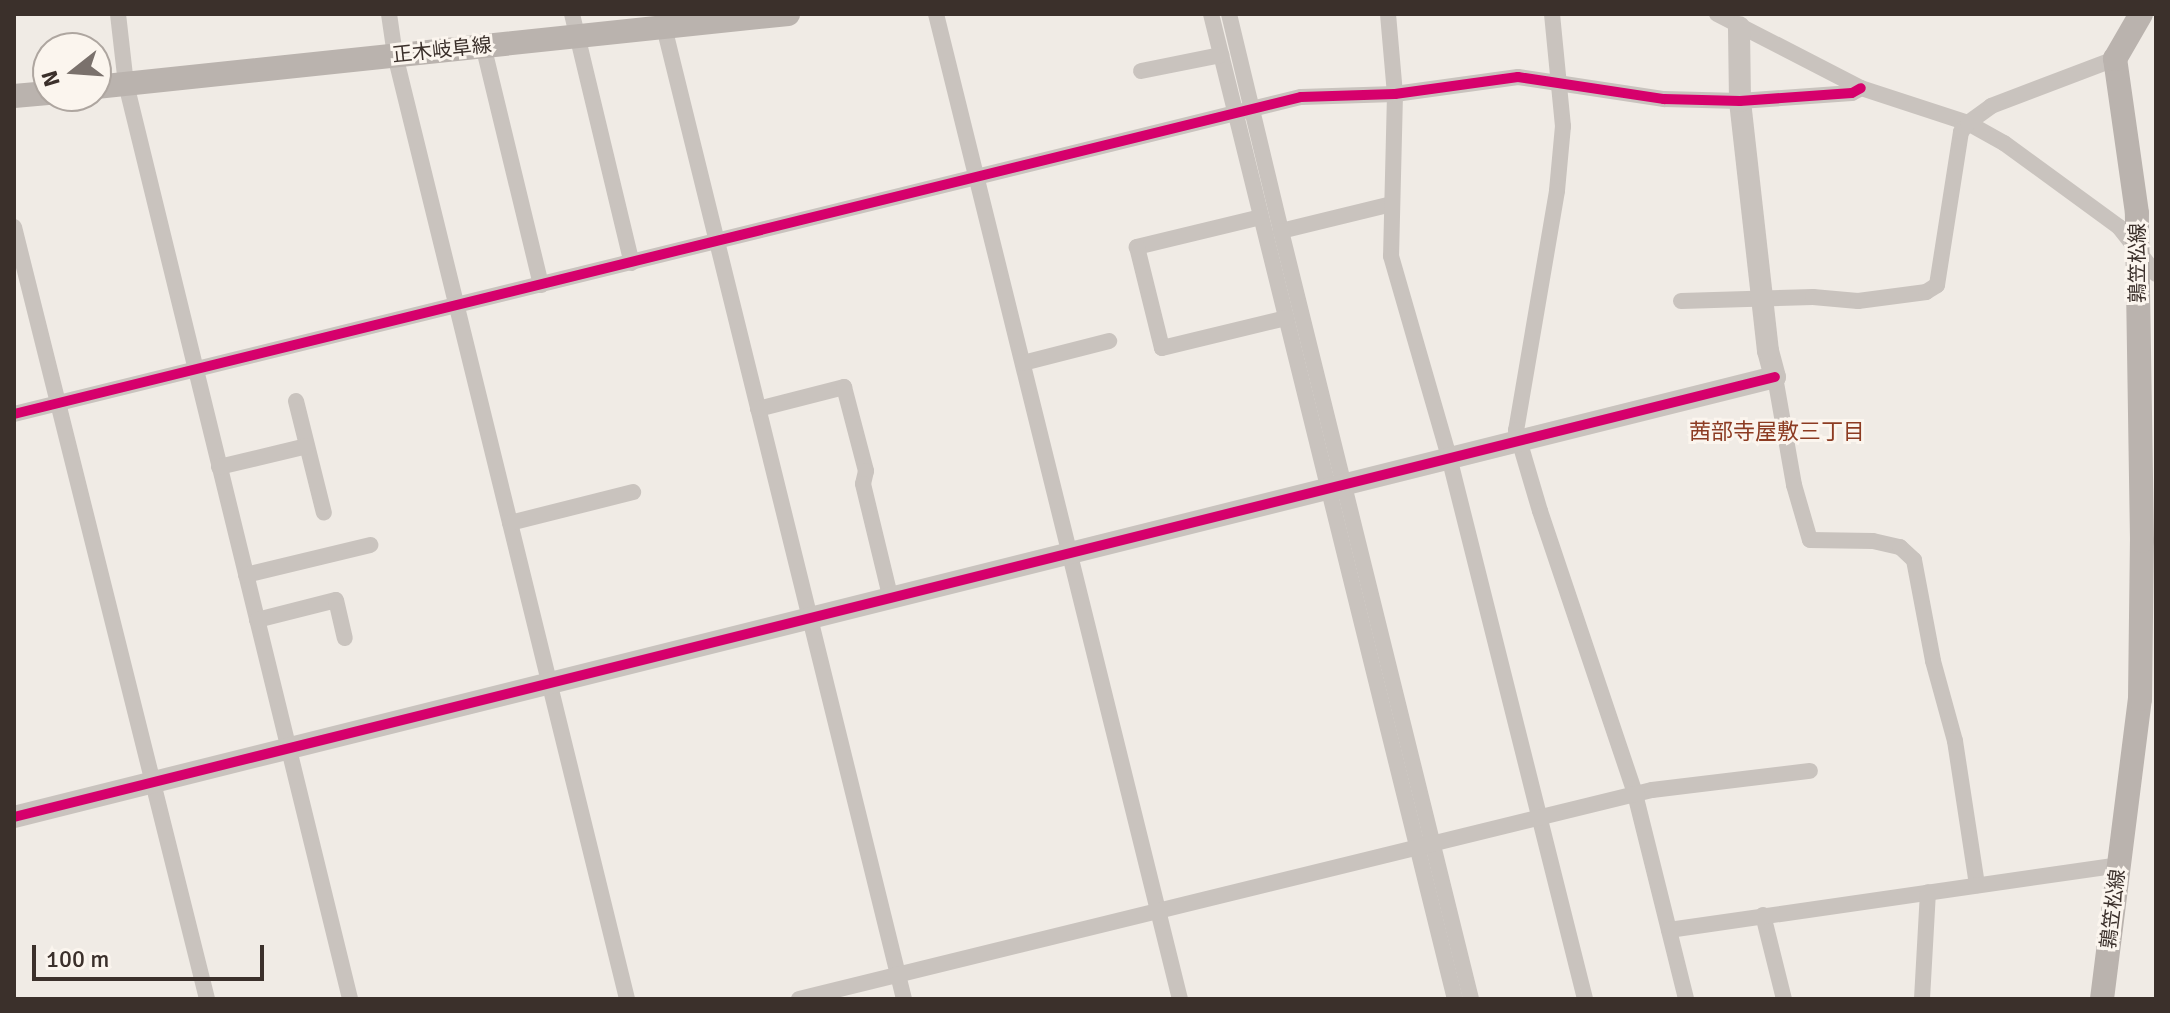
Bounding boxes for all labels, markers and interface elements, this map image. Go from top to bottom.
north arrow [32,32,112,112]
street label: 正木岐阜線 [391,33,493,67]
text: N [35,67,66,90]
street label: 鶉笠松線 [2125,223,2149,303]
district label: 茜部寺屋敷三丁目 [1689,419,1865,445]
street label: 鶉笠松線 [2096,868,2130,950]
scale bar [36,929,268,979]
text: 100 m [46,944,109,974]

